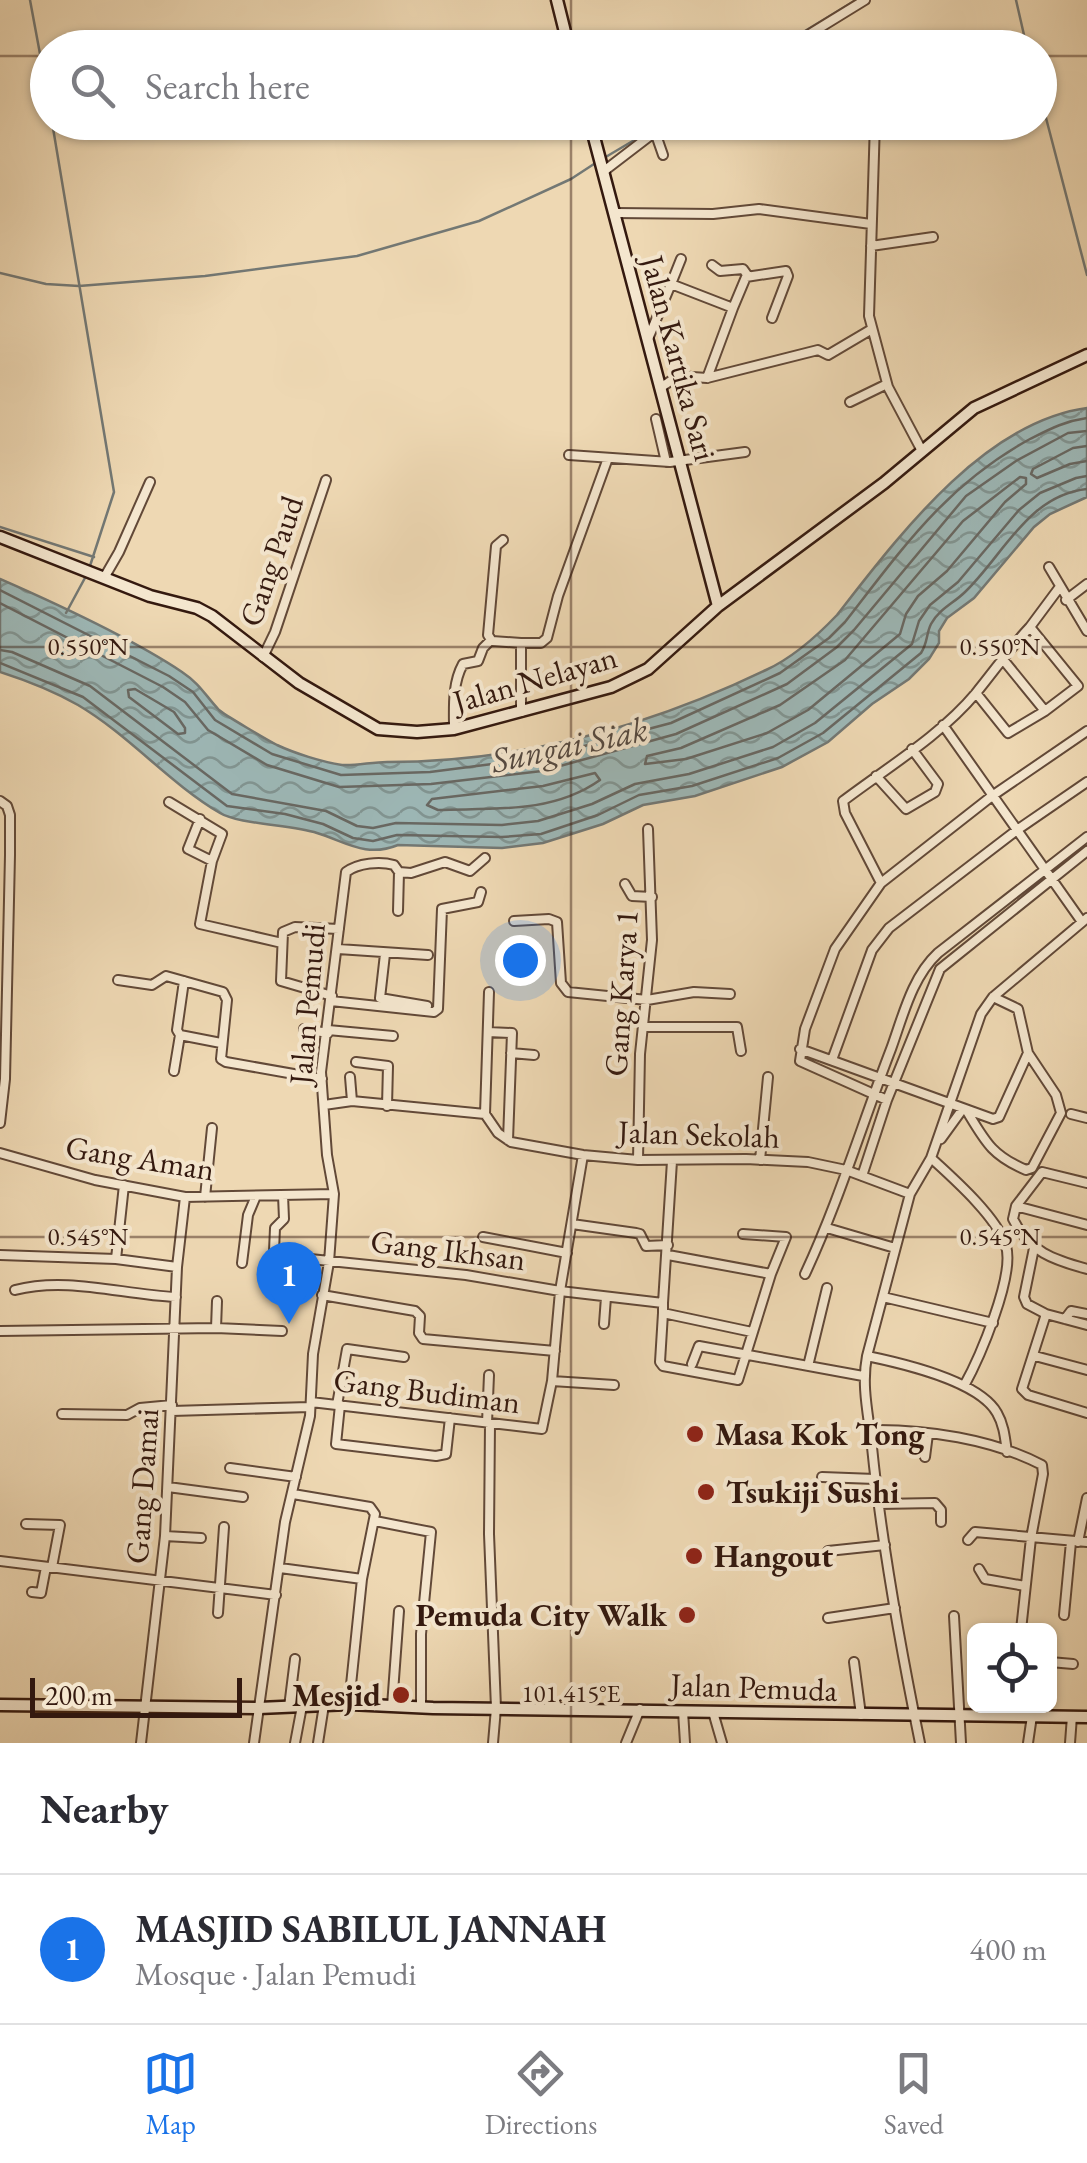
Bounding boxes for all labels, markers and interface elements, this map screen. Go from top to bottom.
search box [30,30,1057,140]
icon: search [65,58,120,113]
text: Search here [145,61,310,110]
street label: Jalan Kartika Sari [631,248,727,465]
street label: Gang Paud [229,489,313,632]
text: 0.550°N [48,630,129,662]
text: 0.550°N [960,630,1041,662]
street label: Jalan Nelayan [445,636,622,723]
water label: Sungai Siak [486,705,652,784]
street label: Gang Karya 1 [594,908,648,1078]
street label: Jalan Pemudi [279,921,335,1089]
your location [495,935,546,986]
street label: Jalan Sekolah [614,1110,781,1158]
street label: Gang Aman [63,1126,217,1190]
text: 0.545°N [48,1220,129,1252]
street label: Gang Ikhsan [368,1220,528,1280]
text: 0.545°N [960,1220,1041,1252]
pin: 1 [256,1242,322,1324]
street label: Gang Budiman [331,1359,523,1423]
street label: Gang Damai [116,1407,168,1565]
place label: Masa Kok Tong [715,1413,926,1455]
marker: Masa Kok Tong [684,1423,706,1445]
place label: Tsukiji Sushi [726,1471,900,1513]
marker: Tsukiji Sushi [695,1481,717,1503]
place label: Hangout [714,1535,833,1577]
marker: Hangout [683,1545,705,1567]
place label: Pemuda City Walk [416,1594,668,1636]
marker: Pemuda City Walk [676,1604,698,1626]
map controls [967,1623,1057,1713]
button: locate [967,1623,1057,1713]
street label: Jalan Pemuda [667,1663,838,1711]
scale bar [30,1673,242,1718]
place label: Mesjid [292,1674,381,1716]
text: 200 m [45,1677,113,1713]
text: 101.415°E [521,1677,621,1709]
marker: Mesjid [390,1684,412,1706]
text: Nearby [40,1781,169,1836]
text: MASJID SABILUL JANNAH [135,1904,606,1953]
text: 1 [64,1928,81,1970]
text: 400 m [970,1928,1047,1970]
text: Mosque · Jalan Pemudi [135,1953,416,1995]
tab: Map [143,2046,198,2142]
tab: Directions [485,2046,597,2142]
tab: Saved [884,2046,944,2142]

